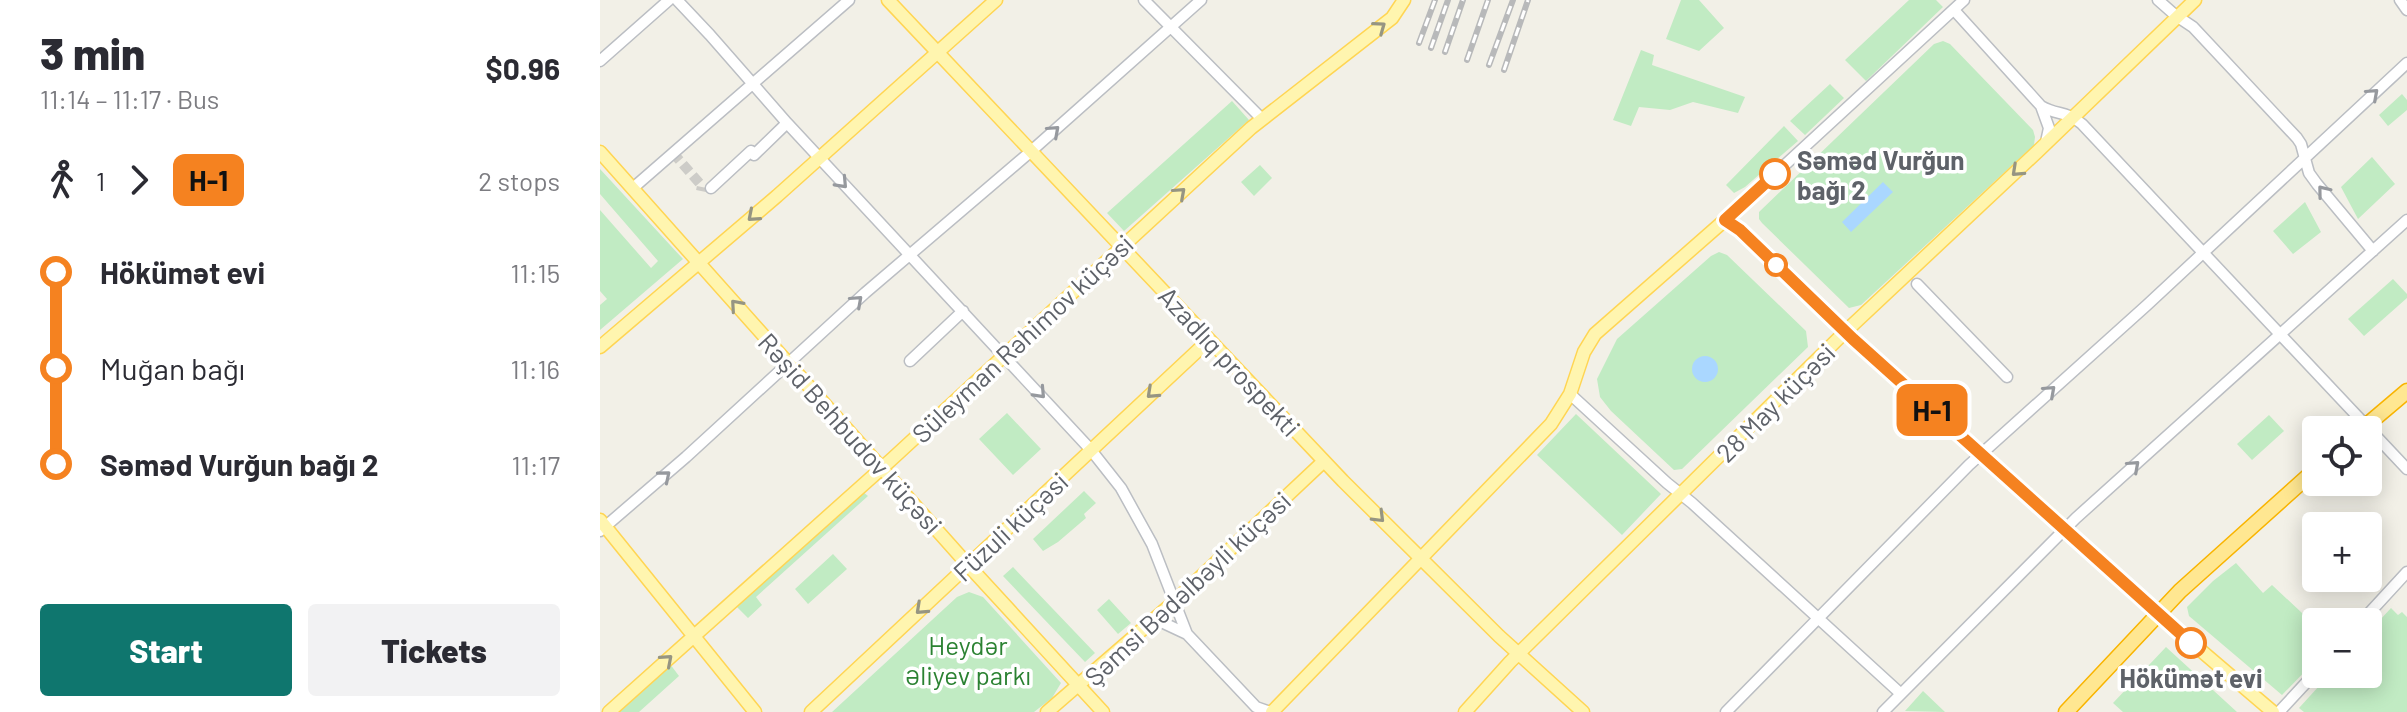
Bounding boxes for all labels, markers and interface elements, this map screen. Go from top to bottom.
one-way arrow [1371,22,1386,37]
text: 3 min [40,26,145,79]
text: $0.96 [486,50,560,86]
text: 11:14 – 11:17 · Bus [40,83,219,114]
one-way arrow [2364,89,2378,104]
one-way arrow [1044,126,1059,141]
place label: Səməd Vurğun bağı 2 [1797,144,1964,205]
icon: walk [40,158,84,202]
icon: forward [117,158,161,202]
marker: Səməd Vurğun bağı 2 [1760,159,1790,189]
one-way arrow [2012,162,2026,177]
text: H-1 [189,163,228,197]
text: 1 [96,165,105,196]
text: 2 stops [478,165,560,196]
one-way arrow [833,174,848,188]
one-way arrow [2318,186,2333,200]
one-way arrow [1171,187,1185,202]
one-way arrow [748,206,762,221]
street label: Süleyman Rəhimov küçəsi [905,227,1139,449]
text: Hökümət evi [100,254,265,290]
unlabelled marker [1765,254,1787,276]
text: 11:15 [510,257,560,288]
street label: Azadlıq prospekti [1153,280,1307,442]
one-way arrow [848,296,862,310]
one-way arrow [732,300,746,315]
street label: Rəşid Behbudov küçəsi [753,326,949,540]
street label: 28 May küçəsi [1709,336,1841,468]
text: Muğan bağı [100,350,245,386]
text: 11:16 [510,353,560,384]
one-way arrow [1030,384,1045,398]
one-way arrow [1147,384,1161,399]
line badge: H-1 [1886,384,1978,436]
one-way arrow [2041,387,2056,401]
text: H-1 [1913,393,1951,427]
map controls [2302,416,2382,688]
button: locate [2302,416,2382,496]
text: Səməd Vurğun bağı 2 [100,446,379,482]
text: 11:17 [512,449,560,480]
one-way arrow [2125,462,2140,476]
street label: Füzuli küçəsi [946,465,1074,587]
one-way arrow [655,471,670,486]
street label: Şəmsi Bədəlbəyli küçəsi [1078,484,1296,692]
one-way arrow [1369,507,1384,522]
button: + [2302,512,2382,592]
one-way arrow [916,599,930,614]
button: Start [40,604,292,696]
button: Tickets [308,604,560,696]
button: − [2302,608,2382,688]
marker: Hökümət evi [2176,628,2206,658]
park label: Heydər Əliyev parkı [905,629,1031,690]
one-way arrow [658,656,673,670]
place label: Hökümət evi [2119,662,2263,693]

